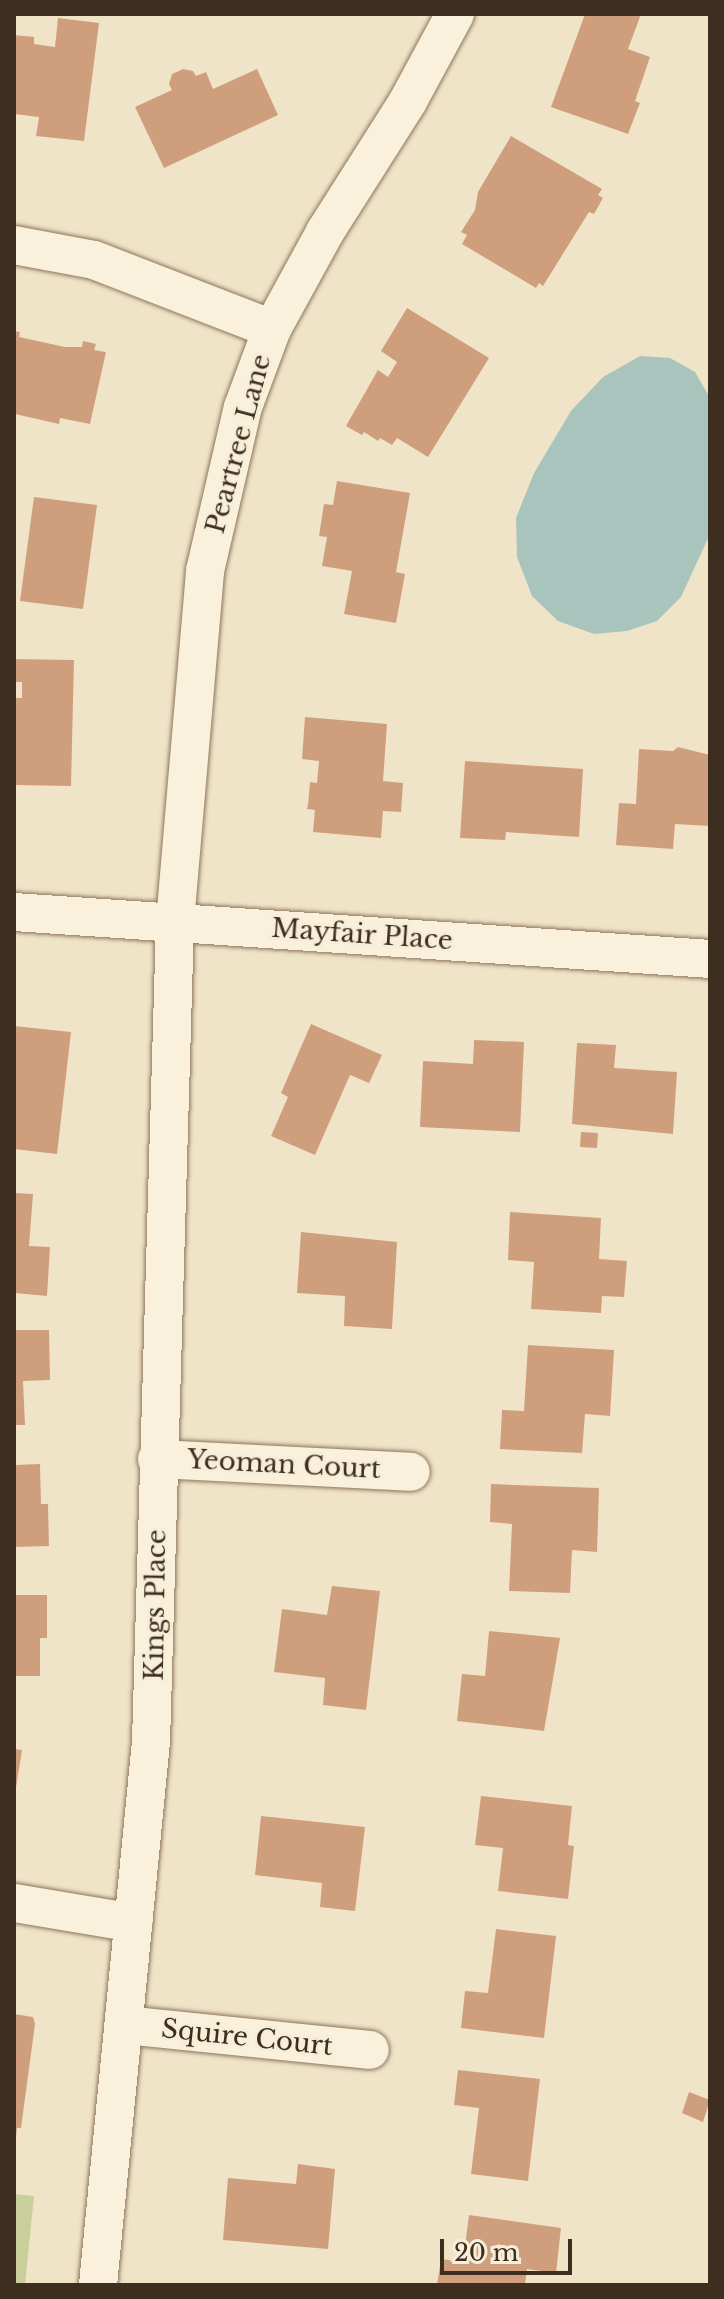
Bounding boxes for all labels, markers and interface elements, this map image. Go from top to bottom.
street label: Peartree Lane [200,351,278,537]
street label: Mayfair Place [270,913,454,957]
street label: Yeoman Court [187,1444,381,1486]
street label: Kings Place [139,1529,173,1681]
street label: Squire Court [160,2013,334,2063]
scale bar [444,2223,576,2273]
text: 20 m [454,2238,519,2267]

